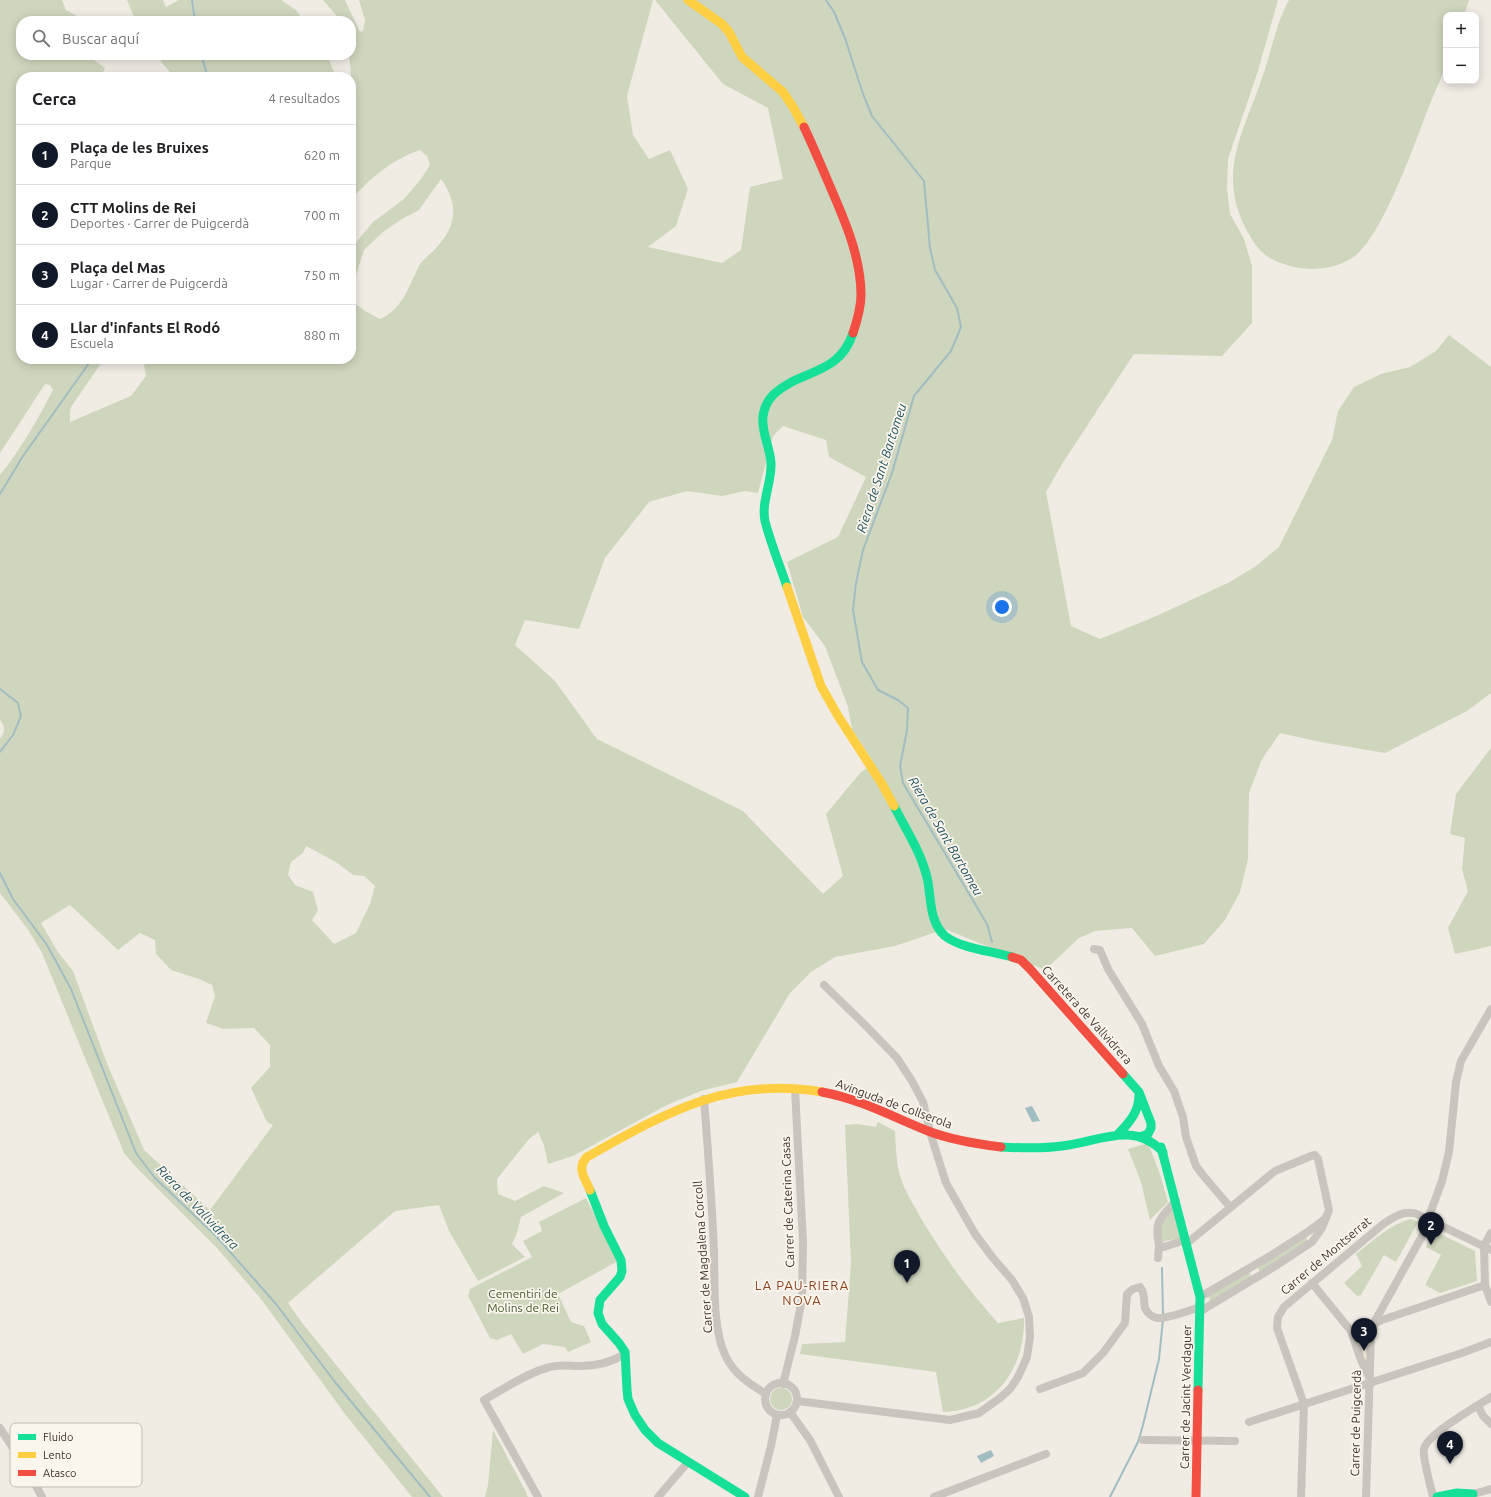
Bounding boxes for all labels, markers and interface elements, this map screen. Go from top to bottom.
map controls [1443,12,1479,84]
button: + [1443,12,1479,48]
search box [16,16,356,60]
icon: search [30,27,52,49]
text: Buscar aquí [62,30,139,47]
button: − [1443,48,1479,84]
text: Cerca [32,89,77,108]
text: 4 resultados [269,91,340,105]
text: Plaça de les Bruixes [70,139,209,156]
text: 1 [41,148,49,162]
text: 620 m [304,148,340,162]
text: Parque [70,156,111,170]
text: CTT Molins de Rei [70,199,196,216]
text: 2 [41,208,49,222]
text: 700 m [304,208,340,222]
text: Deportes · Carrer de Puigcerdà [70,216,249,230]
text: Plaça del Mas [70,259,165,276]
text: 3 [41,268,49,282]
text: 750 m [304,268,340,282]
text: Lugar · Carrer de Puigcerdà [70,276,228,290]
text: Llar d'infants El Rodó [70,319,220,336]
text: 4 [41,328,49,342]
text: 880 m [304,328,340,342]
text: Escuela [70,336,114,350]
water label: Riera de Sant Bartomeu [853,402,909,534]
your location [992,597,1012,617]
water label: Riera de Sant Bartomeu [906,774,986,898]
street label: Carretera de Vallvidrera [1040,963,1135,1067]
street label: Avinguda de Collserola [834,1076,954,1131]
street label: Carrer de Caterina Casas [779,1136,796,1268]
water label: Riera de Vallvidrera [154,1162,242,1252]
street label: Carrer de Magdalena Corcoll [691,1180,714,1334]
pin: 2 [1418,1212,1444,1245]
street label: Carrer de Montserrat [1278,1214,1374,1297]
pin: 1 [894,1250,920,1283]
district label: LA PAU-RIERA NOVA [755,1278,849,1307]
park label: Cementiri de Molins de Rei [487,1287,559,1314]
pin: 3 [1351,1318,1377,1351]
street label: Carrer de Jacint Verdaguer [1178,1324,1193,1469]
street label: Carrer de Puigcerdà [1348,1370,1363,1476]
legend [10,1423,142,1487]
text: Fluido [43,1431,74,1443]
pin: 4 [1437,1431,1463,1464]
text: Lento [43,1449,72,1461]
text: Atasco [43,1467,76,1479]

